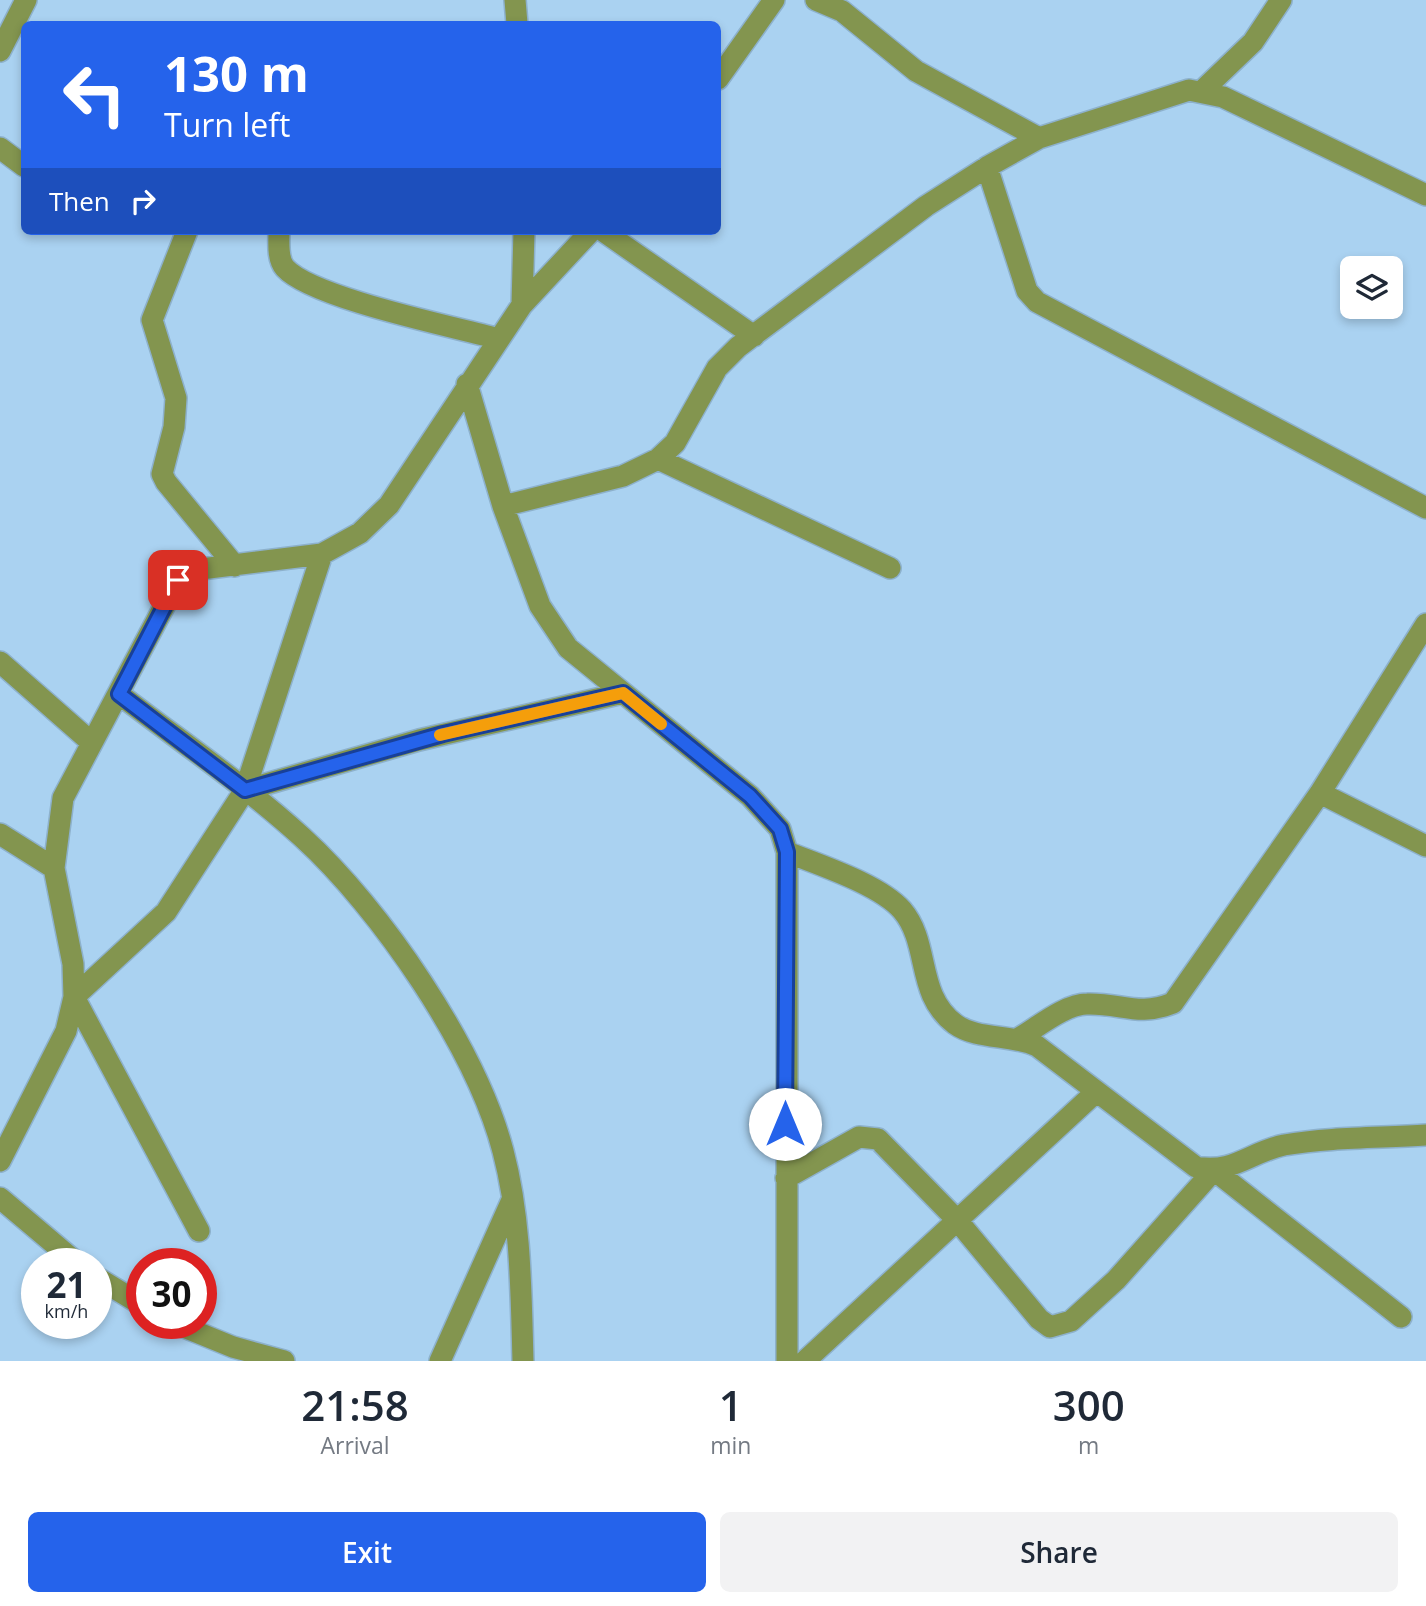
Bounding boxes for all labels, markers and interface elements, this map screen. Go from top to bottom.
text: 130 m [164,40,309,106]
icon: left [49,49,140,140]
text: Turn left [164,103,290,146]
icon: right [124,182,162,220]
text: Then [49,183,110,219]
map controls [1340,256,1403,319]
button: layers [1340,256,1403,319]
pin [148,550,208,610]
icon: arrive [159,561,197,599]
position arrow [748,1087,822,1161]
speed limit sign: 30 [126,1248,217,1339]
text: 21 [46,1261,87,1308]
text: km/h [45,1299,88,1323]
text: 21:58 [301,1376,409,1433]
text: 1 [719,1376,743,1433]
text: 300 [1053,1376,1125,1433]
text: Arrival [320,1429,390,1461]
text: min [710,1429,751,1461]
text: m [1078,1429,1099,1461]
button: Exit [28,1512,706,1592]
button: Share [720,1512,1398,1592]

